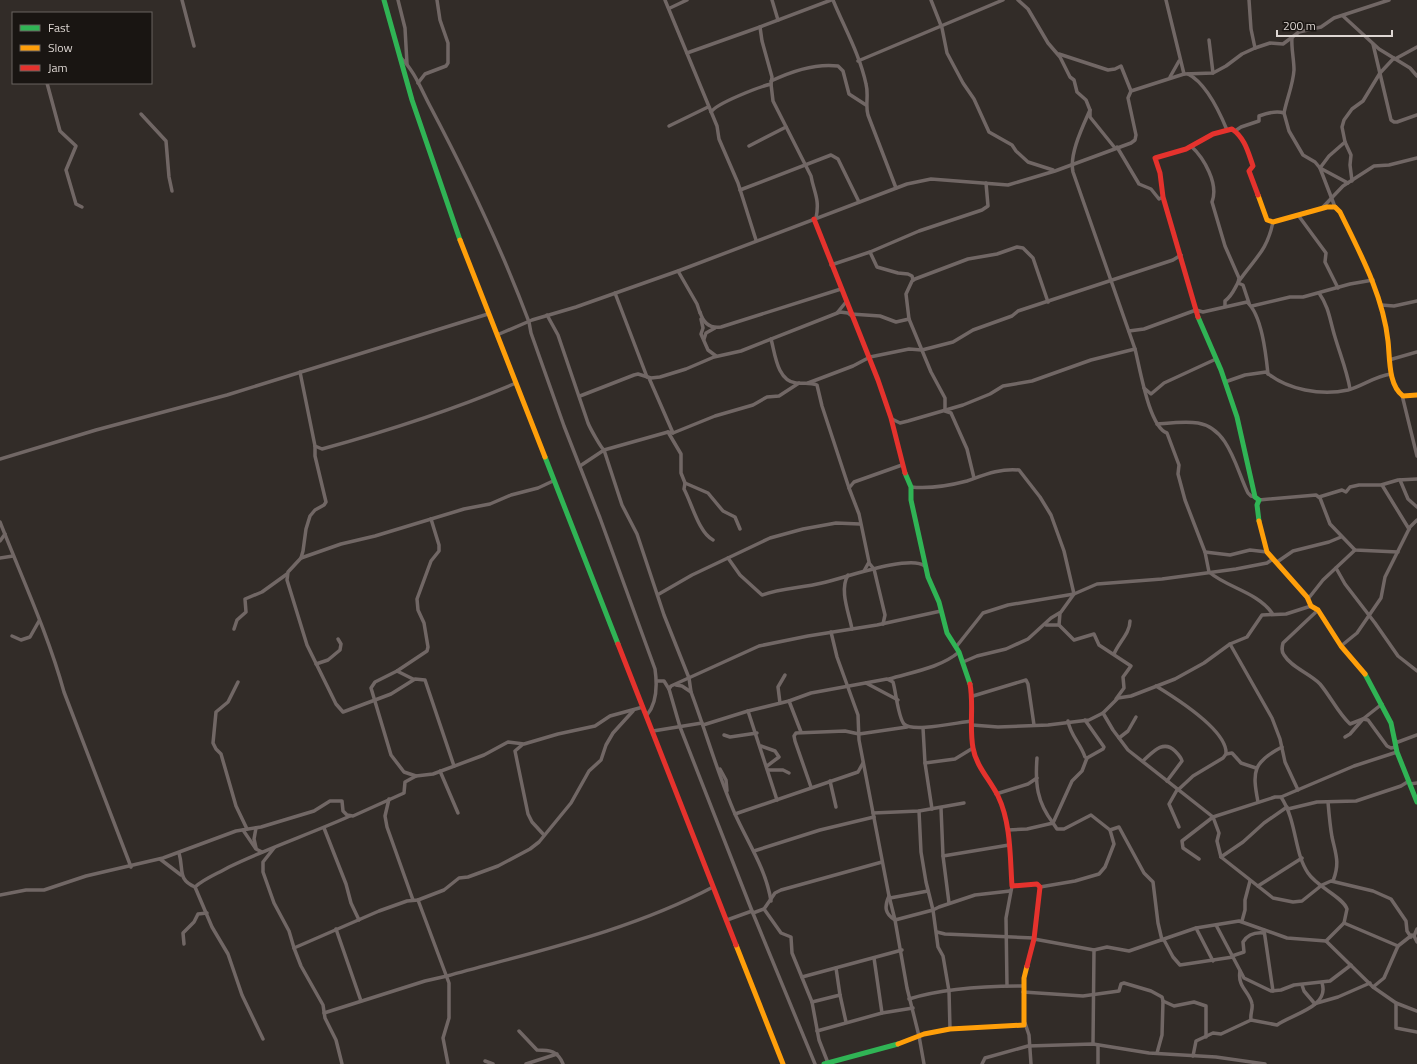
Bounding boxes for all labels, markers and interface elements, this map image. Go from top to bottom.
legend [12,12,152,84]
scale bar [1277,12,1392,38]
text: 200 m [1283,16,1316,35]
text: Fast [48,18,71,37]
text: Slow [48,38,73,57]
text: Jam [48,58,68,77]

